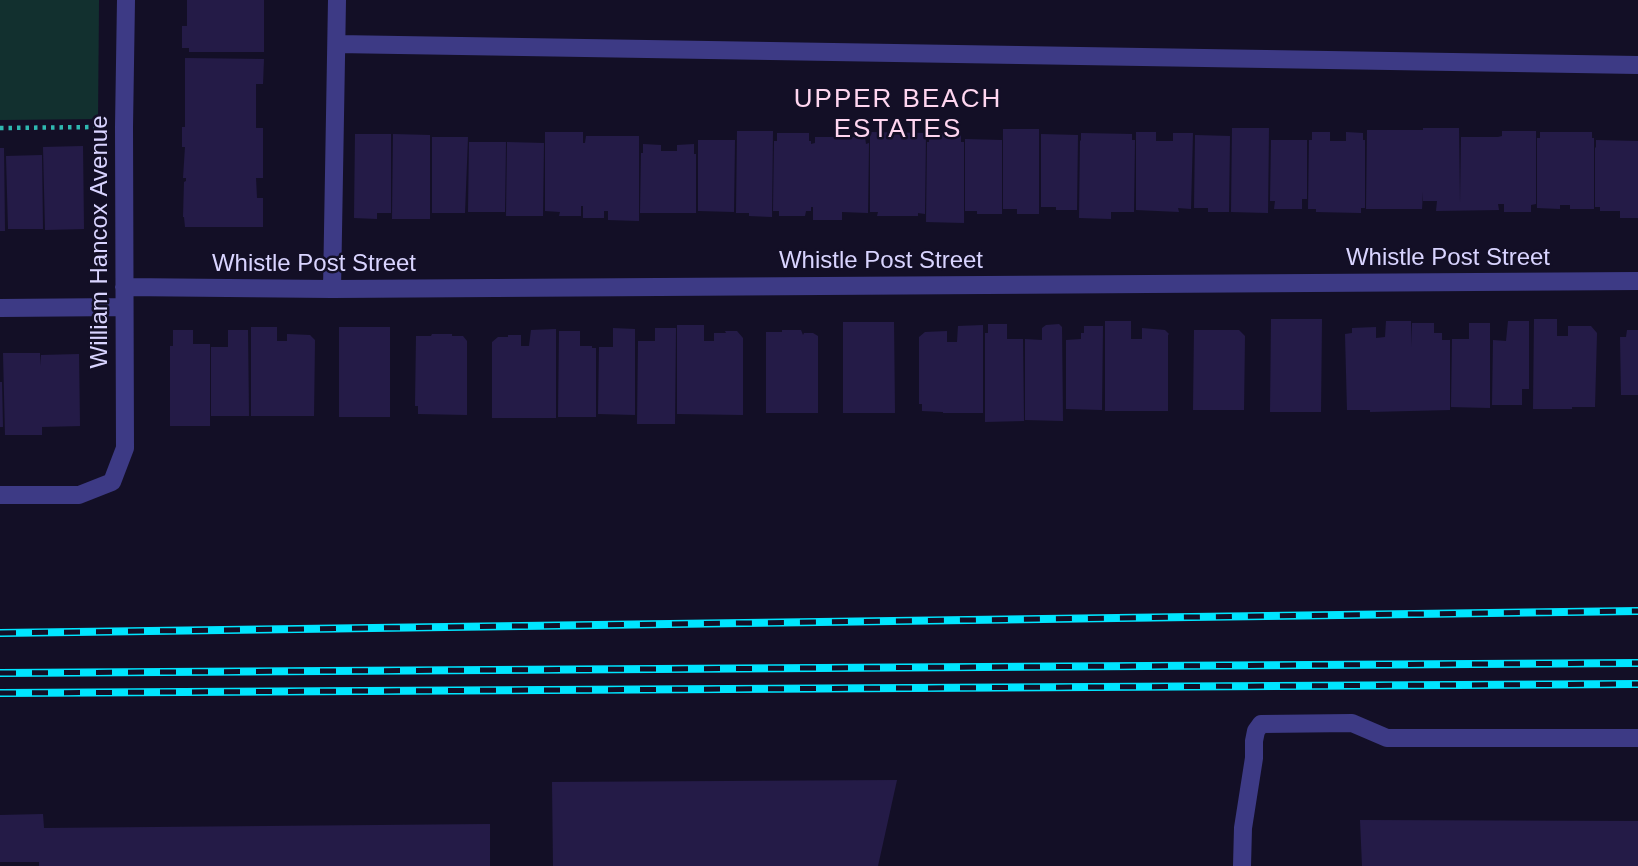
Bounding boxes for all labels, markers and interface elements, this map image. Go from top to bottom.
district label: UPPER BEACH ESTATES [795,84,1001,146]
street label: William Hancox Avenue [86,116,114,368]
street label: Whistle Post Street [1346,244,1550,272]
street label: Whistle Post Street [779,247,983,275]
street label: Whistle Post Street [212,250,416,278]

